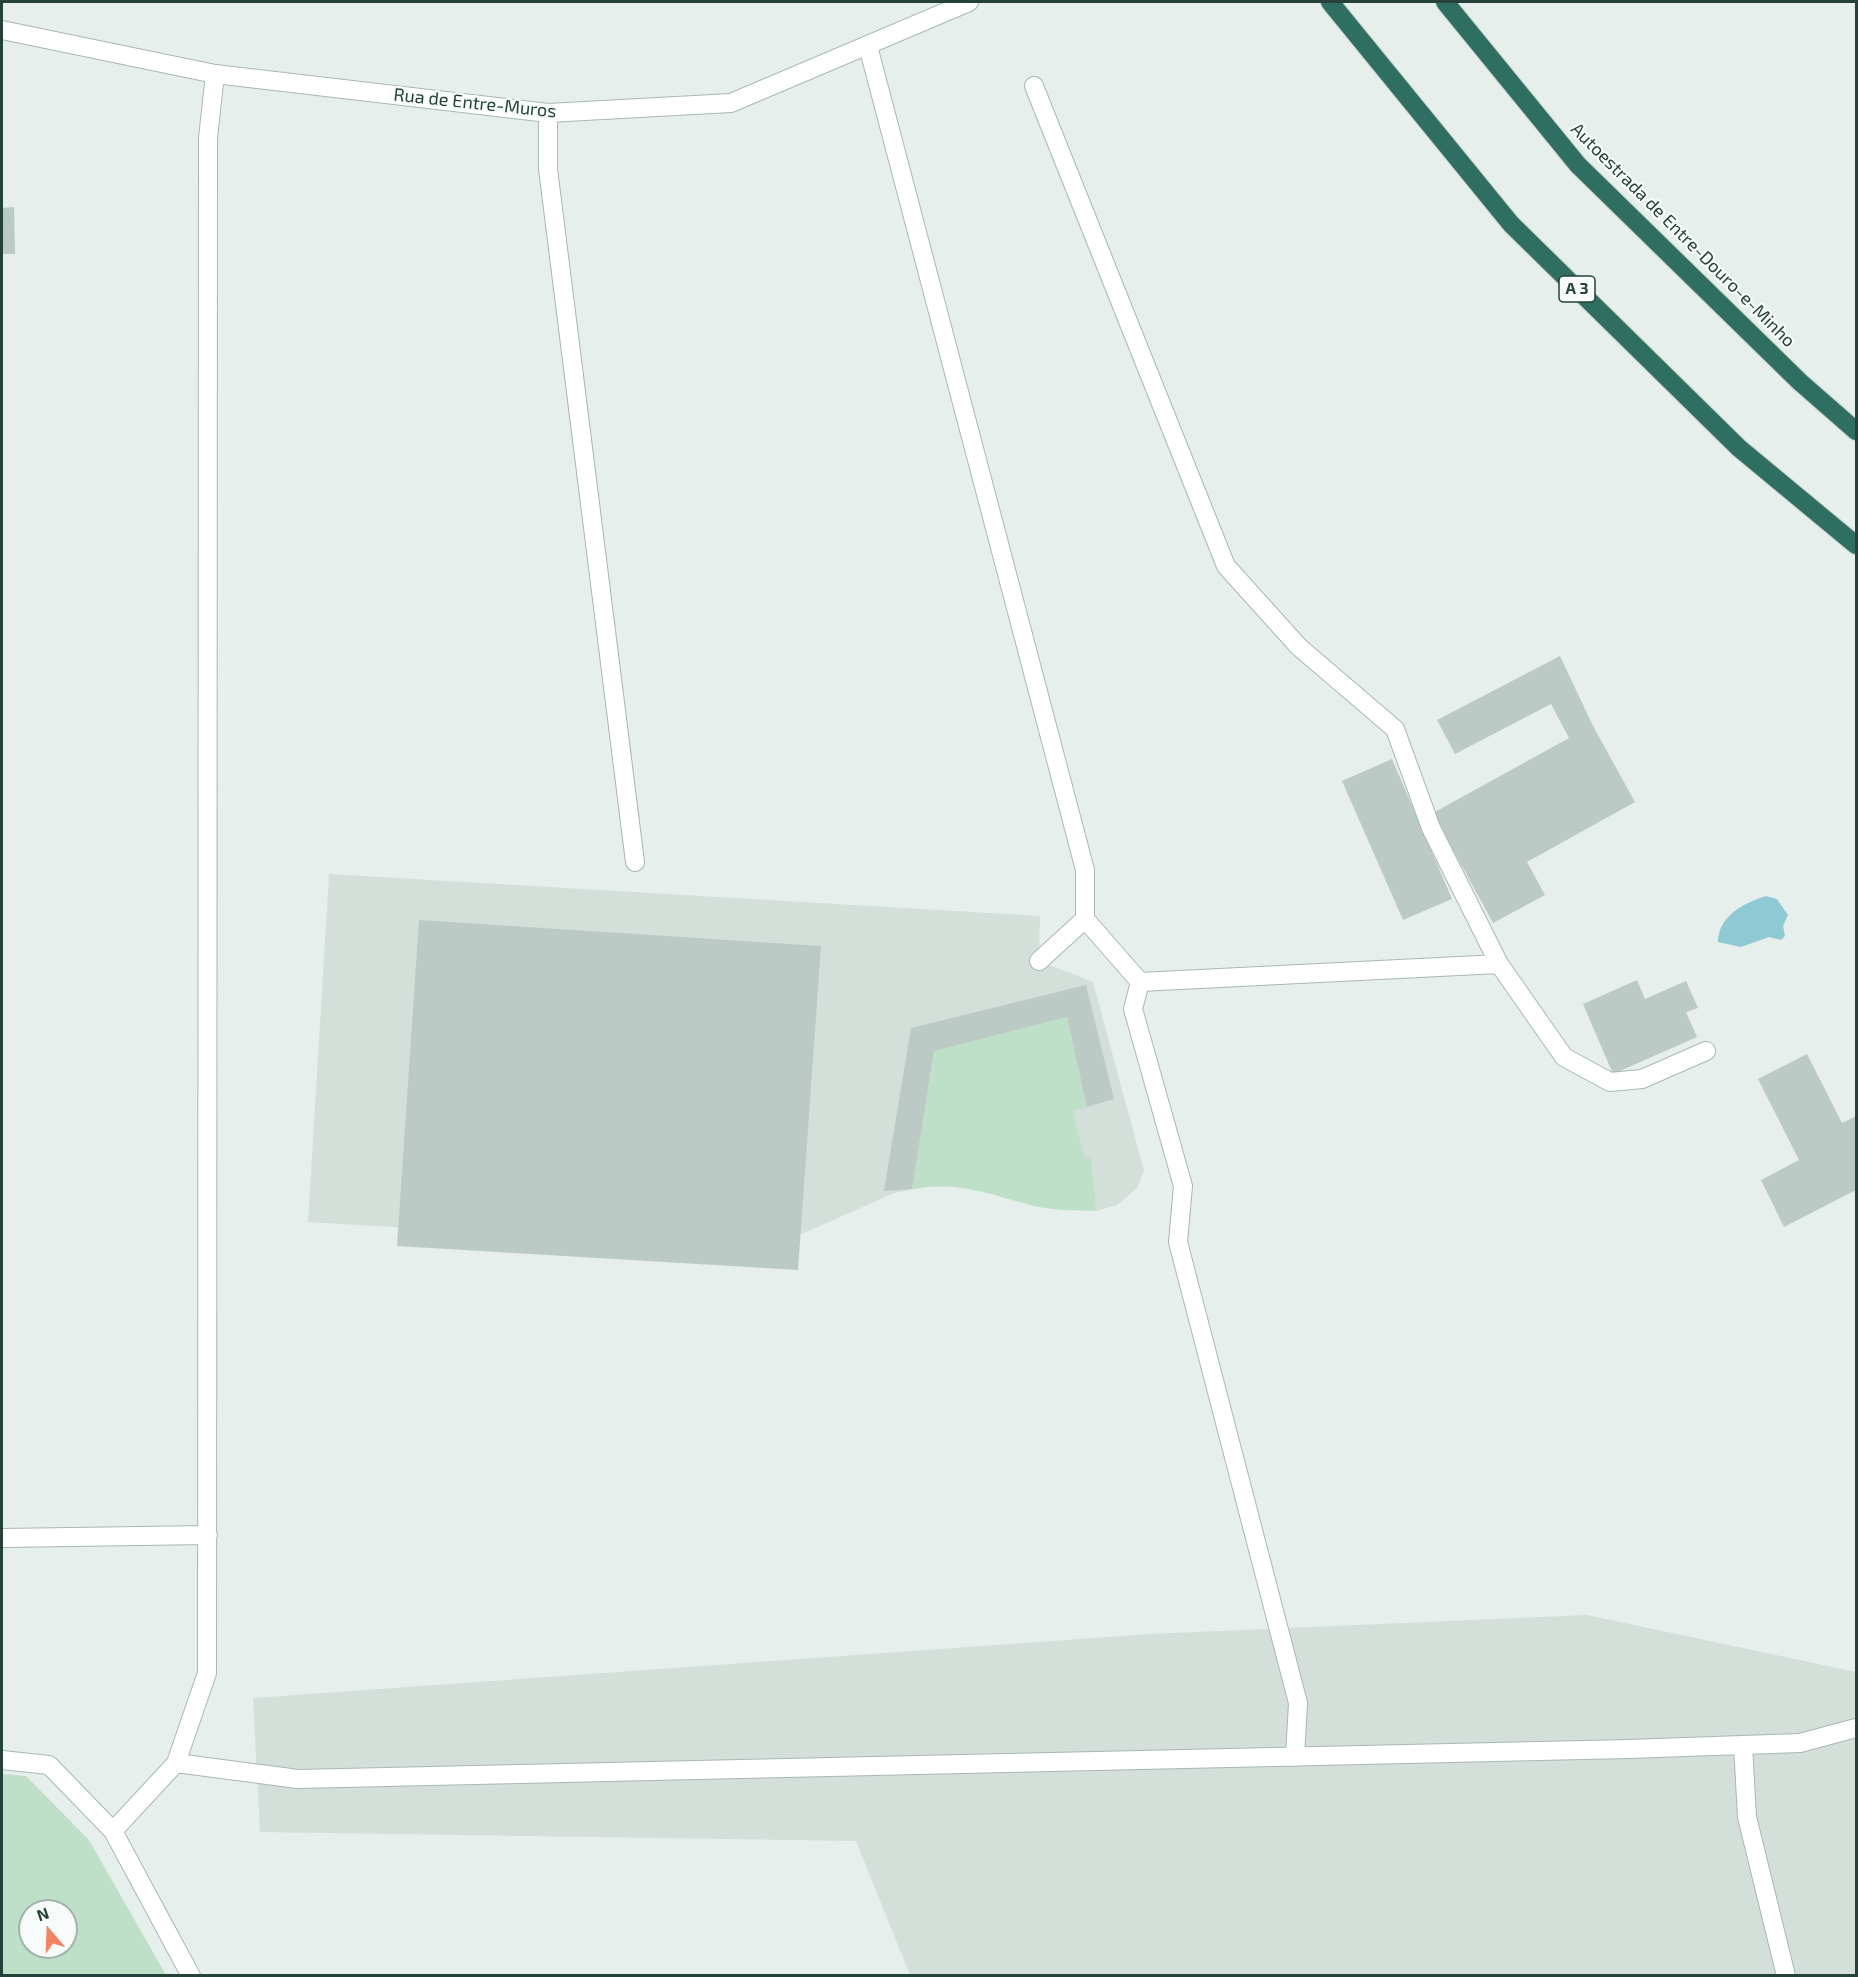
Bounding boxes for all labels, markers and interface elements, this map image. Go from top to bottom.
street label: Rua de Entre-Muros [392,84,558,122]
street label: Autoestrada de Entre-Douro-e-Minho [1566,118,1800,352]
road number: A 3 [1559,276,1595,302]
north arrow [18,1899,78,1959]
text: N [34,1903,51,1924]

